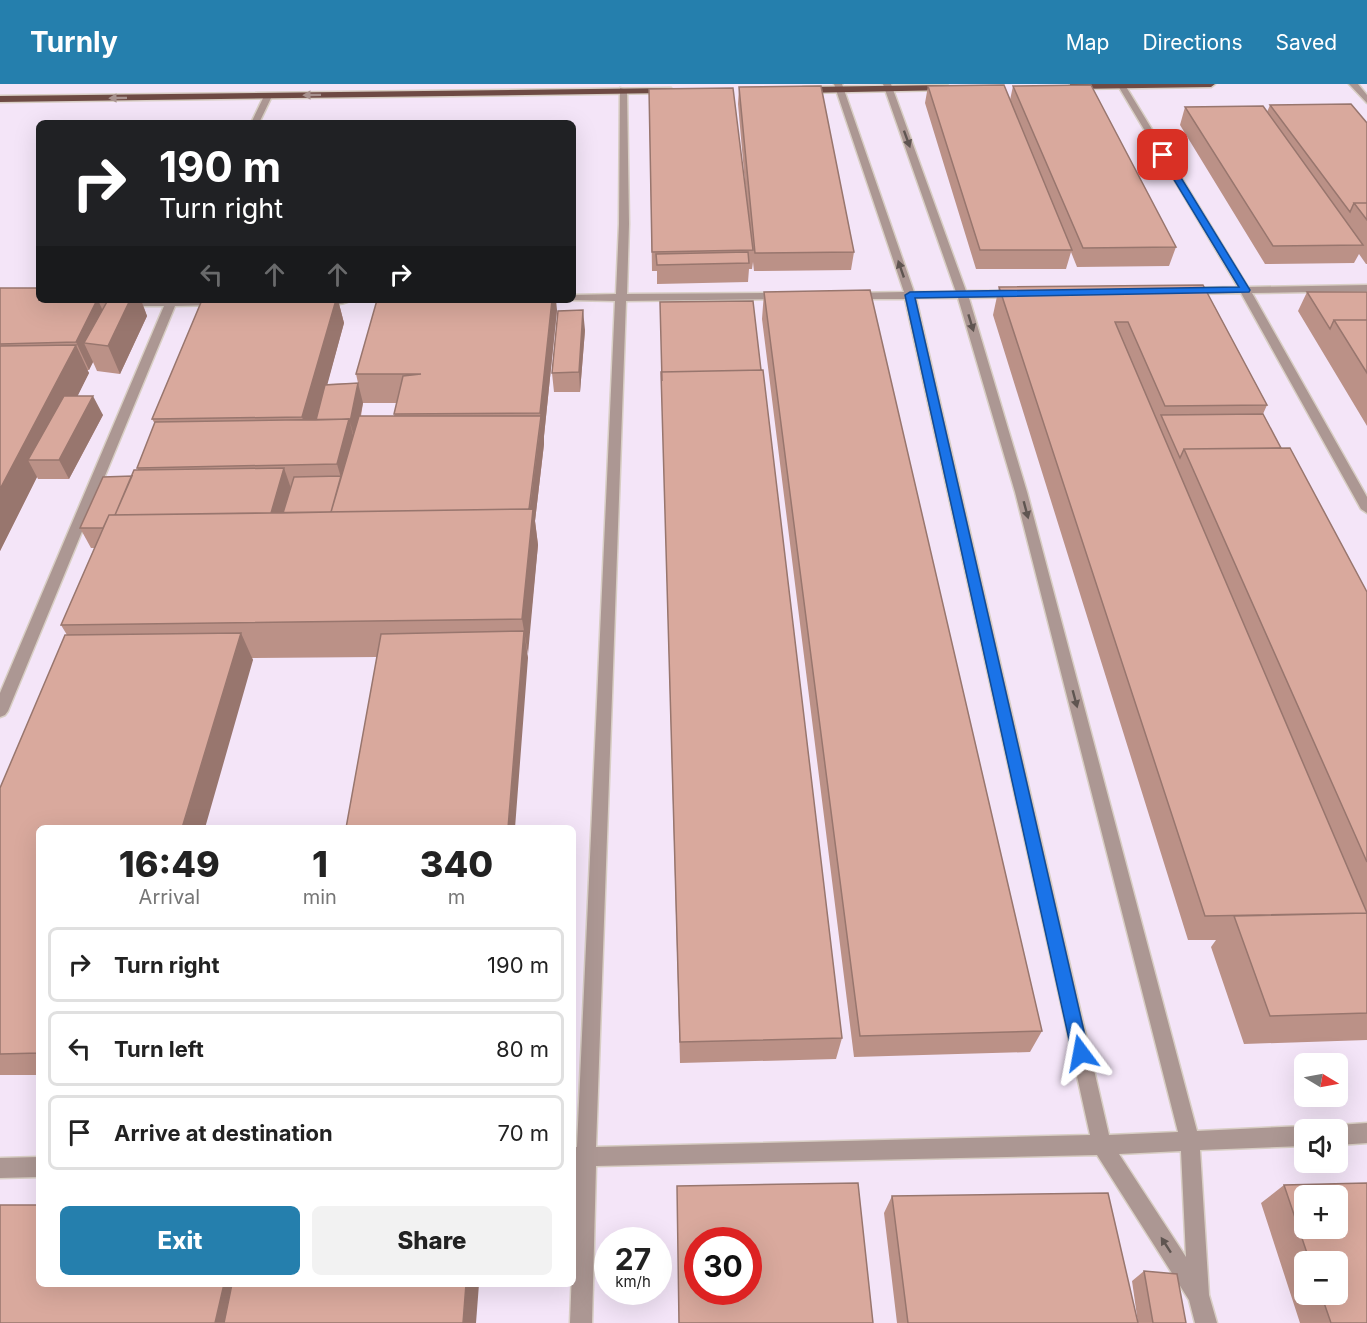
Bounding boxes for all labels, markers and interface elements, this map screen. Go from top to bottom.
text: Turnly [30,25,118,59]
text: Map [1066,30,1109,55]
text: Directions [1142,30,1243,55]
text: Saved [1276,30,1337,55]
one-way arrow [303,90,322,100]
one-way arrow [108,93,127,102]
pin [1137,129,1188,180]
one-way arrow [902,130,912,148]
icon: arrive [1146,138,1179,171]
text: 190 m [159,141,281,192]
icon: right [60,144,138,222]
text: Turn right [159,192,283,225]
icon: left [195,258,228,291]
icon: ahead [258,258,291,291]
icon: ahead [321,258,354,291]
icon: right [384,258,417,291]
one-way arrow [895,260,905,278]
one-way arrow [967,314,976,332]
one-way arrow [1021,501,1031,519]
one-way arrow [1071,690,1080,708]
text: 16:49 [119,842,220,886]
text: 1 [312,842,328,886]
text: 340 [420,842,493,886]
text: Arrival [139,885,200,909]
text: min [303,885,337,909]
text: m [448,885,465,909]
icon: right [63,948,96,981]
text: Turn right [114,952,220,978]
text: 190 m [487,952,549,978]
position arrow [1049,1021,1113,1085]
icon: left [63,1032,96,1065]
text: Turn left [114,1036,204,1062]
text: 80 m [496,1036,549,1062]
north arrow [1294,1053,1348,1107]
map controls [1294,1053,1348,1305]
icon: arrive [63,1116,96,1149]
button: sound [1294,1119,1348,1173]
text: Arrive at destination [114,1120,333,1146]
text: 70 m [498,1120,549,1146]
button: + [1294,1185,1348,1239]
button: Exit [60,1206,300,1275]
button: Share [312,1206,552,1275]
speed limit sign: 30 [684,1227,762,1305]
one-way arrow [1161,1237,1172,1254]
text: 27 [615,1241,651,1277]
button: − [1294,1251,1348,1305]
text: km/h [615,1272,651,1291]

